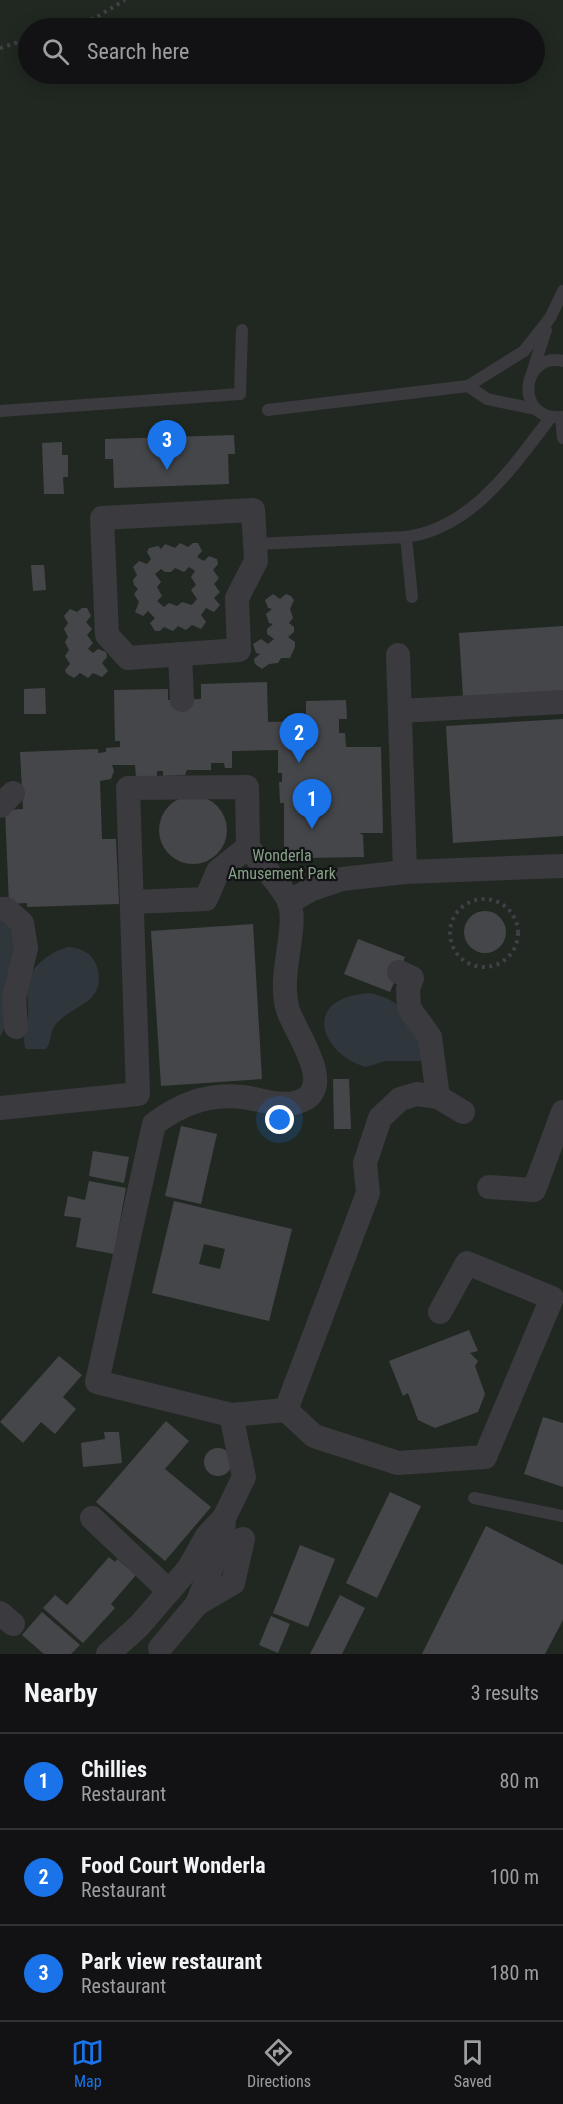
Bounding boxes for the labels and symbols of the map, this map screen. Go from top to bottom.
pin: 3 [148,420,186,470]
pin: 2 [280,714,318,763]
pin: 1 [292,780,332,829]
park label: Wonderla Amusement Park [228,846,337,883]
your location [265,1105,294,1134]

